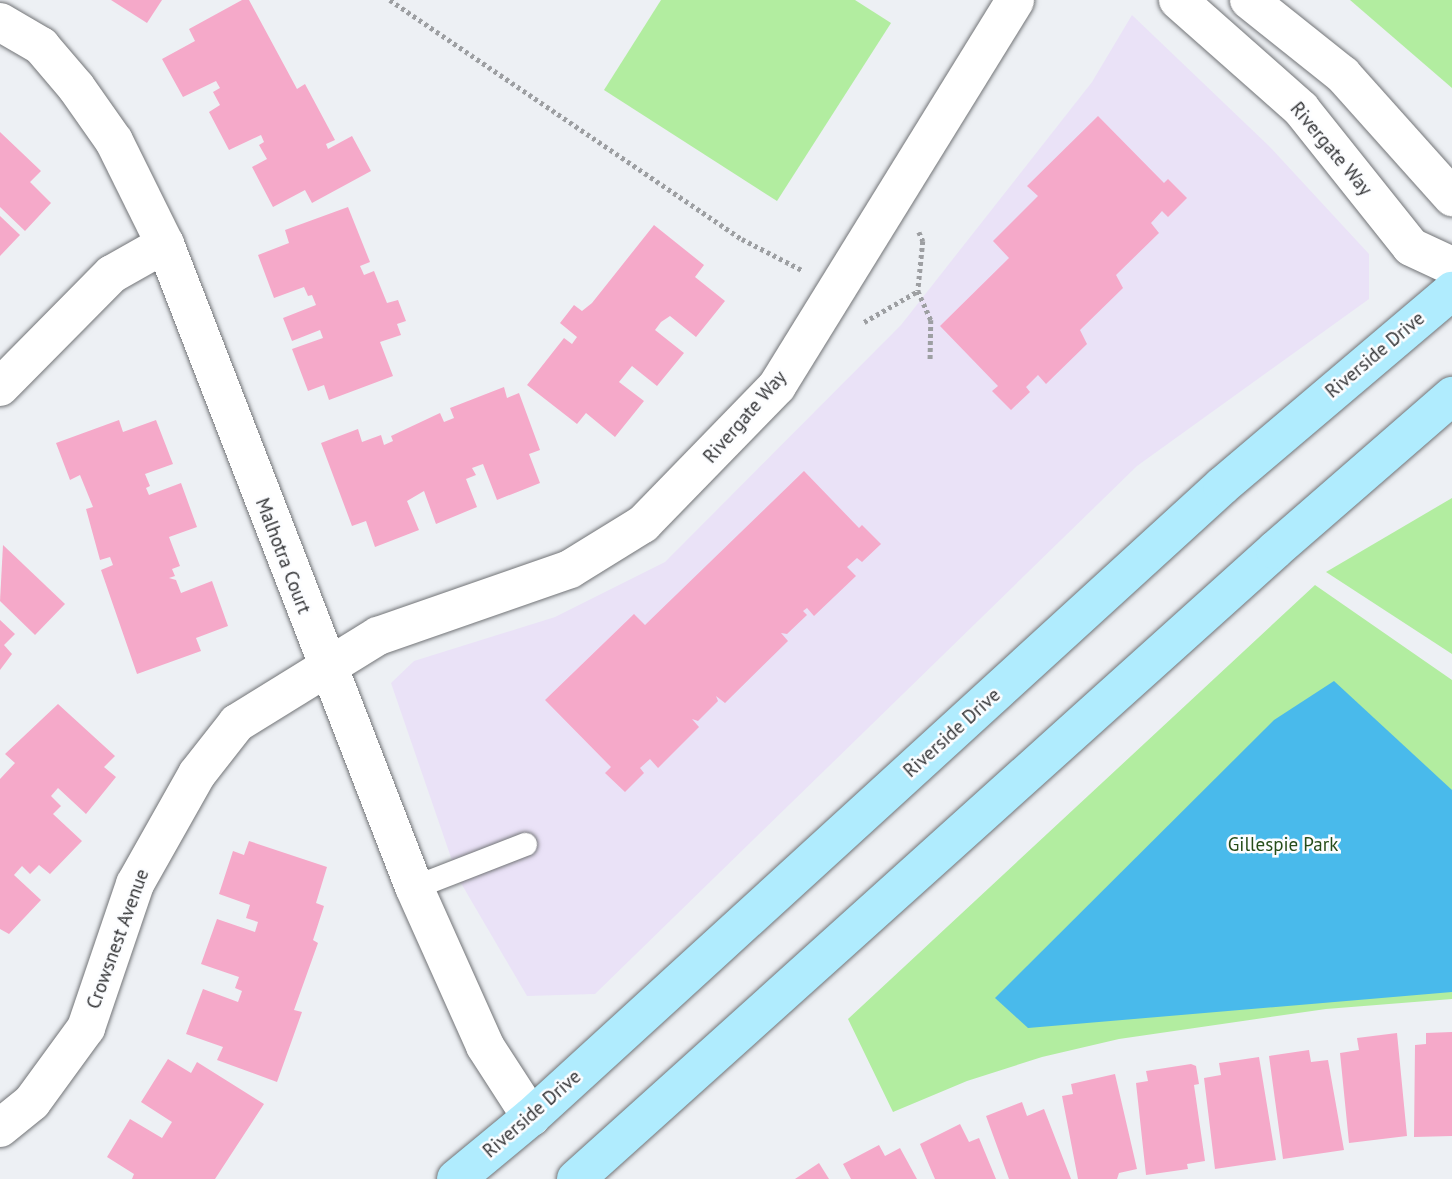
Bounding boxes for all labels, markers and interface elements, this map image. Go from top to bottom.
street label: Rivergate Way [1285,98,1377,200]
street label: Riverside Drive [1321,307,1429,403]
street label: Rivergate Way [699,366,791,468]
street label: Malhotra Court [250,495,316,617]
street label: Riverside Drive [899,684,1005,782]
park label: Gillespie Park [1228,834,1338,856]
street label: Crowsnest Avenue [82,866,154,1012]
street label: Riverside Drive [478,1065,586,1163]

